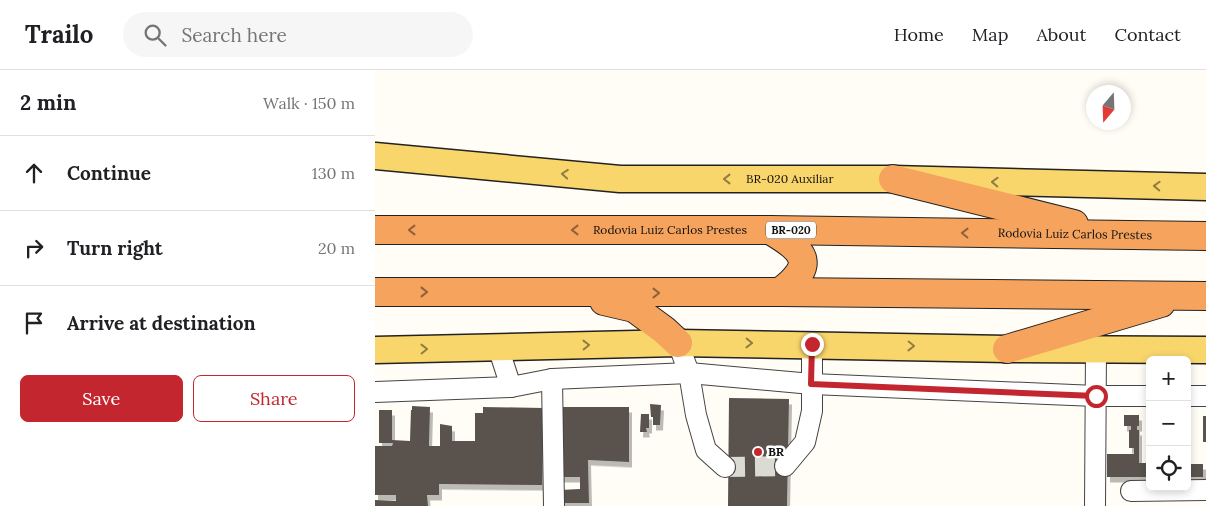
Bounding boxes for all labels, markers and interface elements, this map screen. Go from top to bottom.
search box [123,12,473,57]
text: Trailo [25,19,93,50]
icon: search [141,21,169,49]
text: Search here [181,23,287,47]
text: Home [894,23,944,46]
text: Map [972,23,1008,46]
text: About [1036,23,1086,46]
text: Contact [1114,23,1181,46]
north arrow [1086,85,1131,130]
text: 2 min [20,89,76,116]
text: Walk · 150 m [263,93,355,113]
icon: ahead [20,159,48,187]
text: Continue [67,161,151,185]
text: 130 m [312,163,355,183]
one-way arrow [561,168,569,179]
street label: BR-020 Auxiliar [746,171,835,186]
one-way arrow [723,174,731,184]
one-way arrow [991,176,999,187]
one-way arrow [1153,181,1161,191]
street label: Rodovia Luiz Carlos Prestes [593,222,748,237]
road number: BR-020 [766,222,816,238]
one-way arrow [408,225,416,235]
one-way arrow [571,225,578,235]
street label: Rodovia Luiz Carlos Prestes [998,225,1153,242]
one-way arrow [961,228,968,238]
icon: right [20,234,48,262]
text: Turn right [67,236,163,260]
text: 20 m [318,238,355,258]
one-way arrow [420,287,428,297]
one-way arrow [652,288,660,298]
icon: arrive [20,309,48,337]
text: Arrive at destination [67,311,256,335]
route end [801,333,824,356]
one-way arrow [745,338,753,348]
one-way arrow [582,339,590,350]
one-way arrow [908,341,915,351]
one-way arrow [420,344,428,354]
map controls [1146,356,1191,491]
button: + [1146,356,1191,401]
button: Save [20,375,183,422]
button: Share [193,375,355,422]
route start [1085,385,1108,408]
button: − [1146,401,1191,446]
place label: BR [768,444,785,459]
marker: BR [752,446,764,458]
button: locate [1146,446,1191,491]

